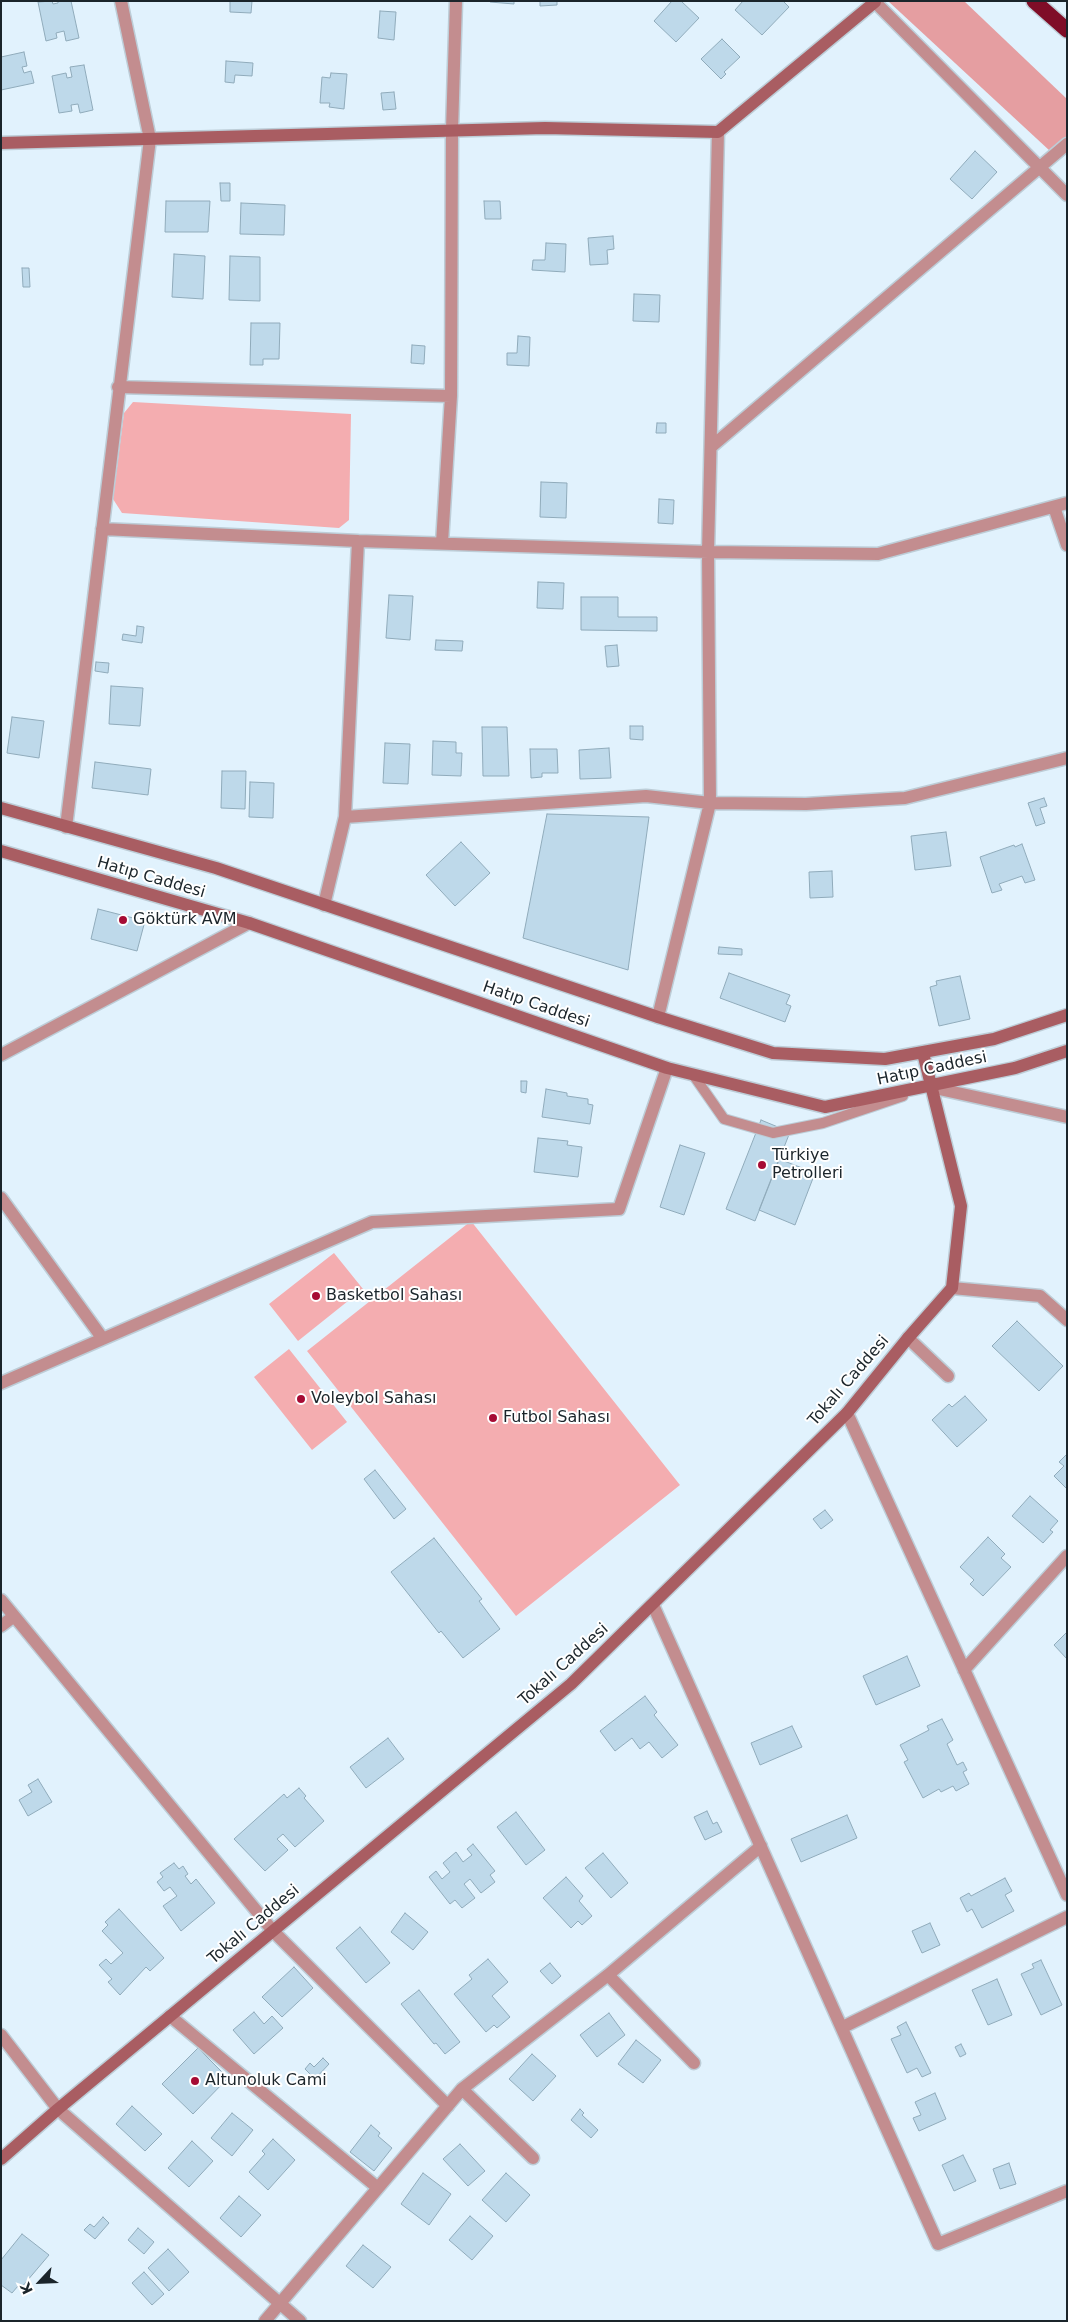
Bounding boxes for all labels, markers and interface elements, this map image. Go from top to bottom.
street label: Hatıp Caddesi [95,853,207,903]
place label: Göktürk AVM [133,910,236,930]
marker: Göktürk AVM [117,914,129,926]
street label: Hatıp Caddesi [480,978,592,1032]
street label: Hatıp Caddesi [875,1048,989,1090]
place label: Türkiye Petrolleri [772,1146,843,1184]
marker: Türkiye Petrolleri [756,1159,768,1171]
place label: Basketbol Sahası [326,1286,462,1306]
marker: Basketbol Sahası [310,1290,322,1302]
street label: Tokalı Caddesi [805,1332,893,1430]
place label: Voleybol Sahası [311,1389,436,1409]
marker: Voleybol Sahası [295,1393,307,1405]
place label: Futbol Sahası [503,1408,610,1428]
marker: Futbol Sahası [487,1412,499,1424]
street label: Tokalı Caddesi [515,1620,613,1710]
street label: Tokalı Caddesi [204,1881,304,1969]
place label: Altunoluk Cami [205,2071,327,2091]
marker: Altunoluk Cami [189,2075,201,2087]
north arrow [15,2257,65,2307]
text: K [17,2280,36,2297]

